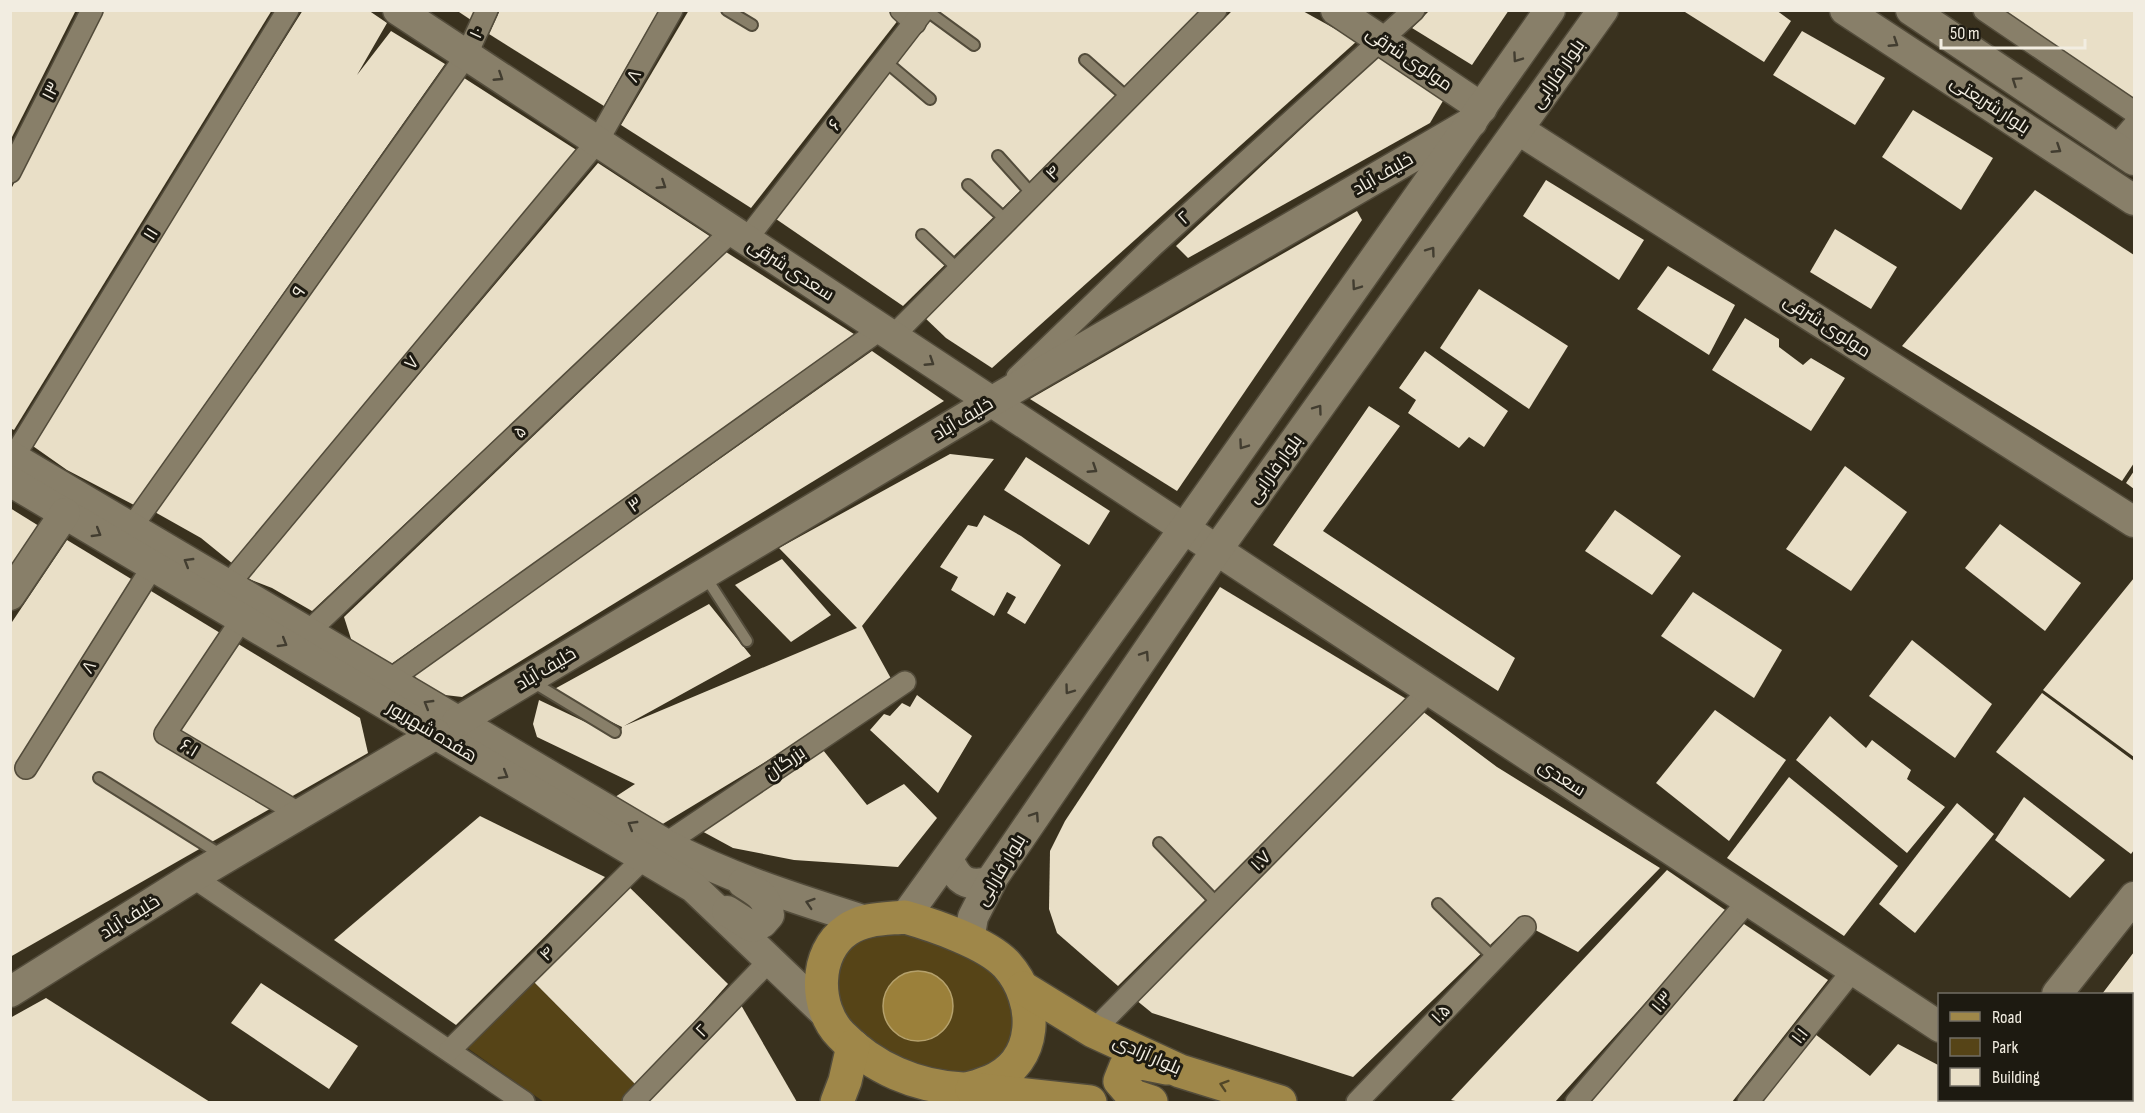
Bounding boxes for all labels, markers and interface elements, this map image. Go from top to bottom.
scale bar [1941,12,2085,50]
street label: مولوی شرقی [1362,22,1456,96]
text: 50 m [1950,23,1980,44]
street label: ۱۰ [465,24,489,42]
street label: بلوار فارابی [1527,35,1589,113]
one-way arrow [1887,35,1898,46]
one-way arrow [1513,52,1524,63]
street label: ۸ [622,66,646,86]
one-way arrow [493,70,503,82]
street label: بلوار شریعتی [1946,72,2034,138]
one-way arrow [2012,77,2023,88]
street label: ۱۳ [38,78,64,104]
street label: ۶ [824,115,846,135]
one-way arrow [2050,142,2061,153]
street label: خلیف آباد [1349,148,1417,200]
street label: ۴ [1041,161,1065,185]
one-way arrow [655,178,666,189]
street label: ۲ [1173,207,1195,229]
street label: ۱۱ [139,224,163,244]
street label: سعدی شرقی [744,234,838,306]
one-way arrow [1424,246,1435,257]
one-way arrow [1352,280,1363,291]
street label: ۹ [288,282,310,302]
street label: مولوی شرقی [1780,290,1874,362]
street label: ۷ [400,352,424,374]
one-way arrow [923,355,934,366]
street label: خلیف آباد [929,393,997,445]
one-way arrow [1310,405,1321,416]
street label: ۵ [509,421,531,443]
street label: بلوار فارابی [1243,431,1307,507]
one-way arrow [1239,439,1250,450]
one-way arrow [1086,462,1097,473]
street label: ۳ [624,493,646,517]
one-way arrow [91,525,101,537]
one-way arrow [184,557,194,569]
one-way arrow [277,636,287,647]
street label: خلیف آباد [512,643,580,695]
one-way arrow [1138,650,1149,661]
street label: ۸ [77,657,101,677]
one-way arrow [1065,683,1076,694]
street label: هفده شهریور [382,696,481,767]
one-way arrow [424,700,434,712]
street label: ۶.۱ [176,734,202,762]
street label: بزرگان [761,742,809,784]
street label: سعدی [1534,755,1590,801]
one-way arrow [498,767,508,779]
one-way arrow [1028,811,1039,822]
one-way arrow [628,821,638,833]
street label: بلوار فارابی [971,830,1031,910]
street label: ۱.۷ [1246,846,1276,876]
street label: خلیف آباد [96,891,164,943]
one-way arrow [805,898,816,910]
street label: ۴ [535,942,559,966]
street label: ۱.۳ [1647,987,1677,1017]
legend [1938,993,2133,1101]
street label: ۱.۵ [1427,1000,1455,1028]
text: Road [1992,1007,2022,1028]
street label: ۲ [691,1020,713,1042]
street label: ۱.۱ [1787,1024,1813,1048]
street label: بلوار آزادی [1110,1031,1184,1079]
text: Park [1992,1037,2018,1058]
text: Building [1992,1067,2040,1088]
one-way arrow [1219,1079,1230,1092]

